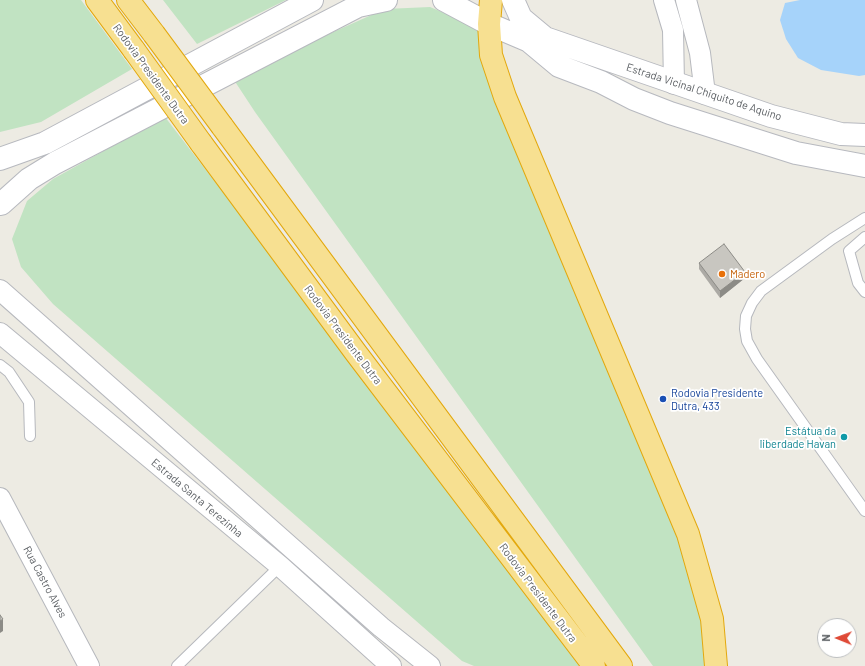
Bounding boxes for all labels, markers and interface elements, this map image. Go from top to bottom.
street label: Rodovia Presidente Dutra [110,21,192,127]
street label: Estrada Vicinal Chiquito de Aquino [625,61,783,123]
place label: Madero [730,267,765,281]
marker: Madero [717,269,727,279]
street label: Rodovia Presidente Dutra [301,283,385,387]
place label: Rodovia Presidente Dutra, 433 [671,386,763,412]
marker: Rodovia Presidente Dutra, 433 [658,394,668,404]
place label: Estátua da liberdade Havan [760,424,836,450]
marker: Estátua da liberdade Havan [839,432,849,442]
street label: Estrada Santa Terezinha [149,456,245,540]
street label: Rodovia Presidente Dutra [496,541,580,645]
street label: Rua Castro Alves [21,544,69,620]
north arrow [817,618,857,658]
text: N [819,634,832,642]

